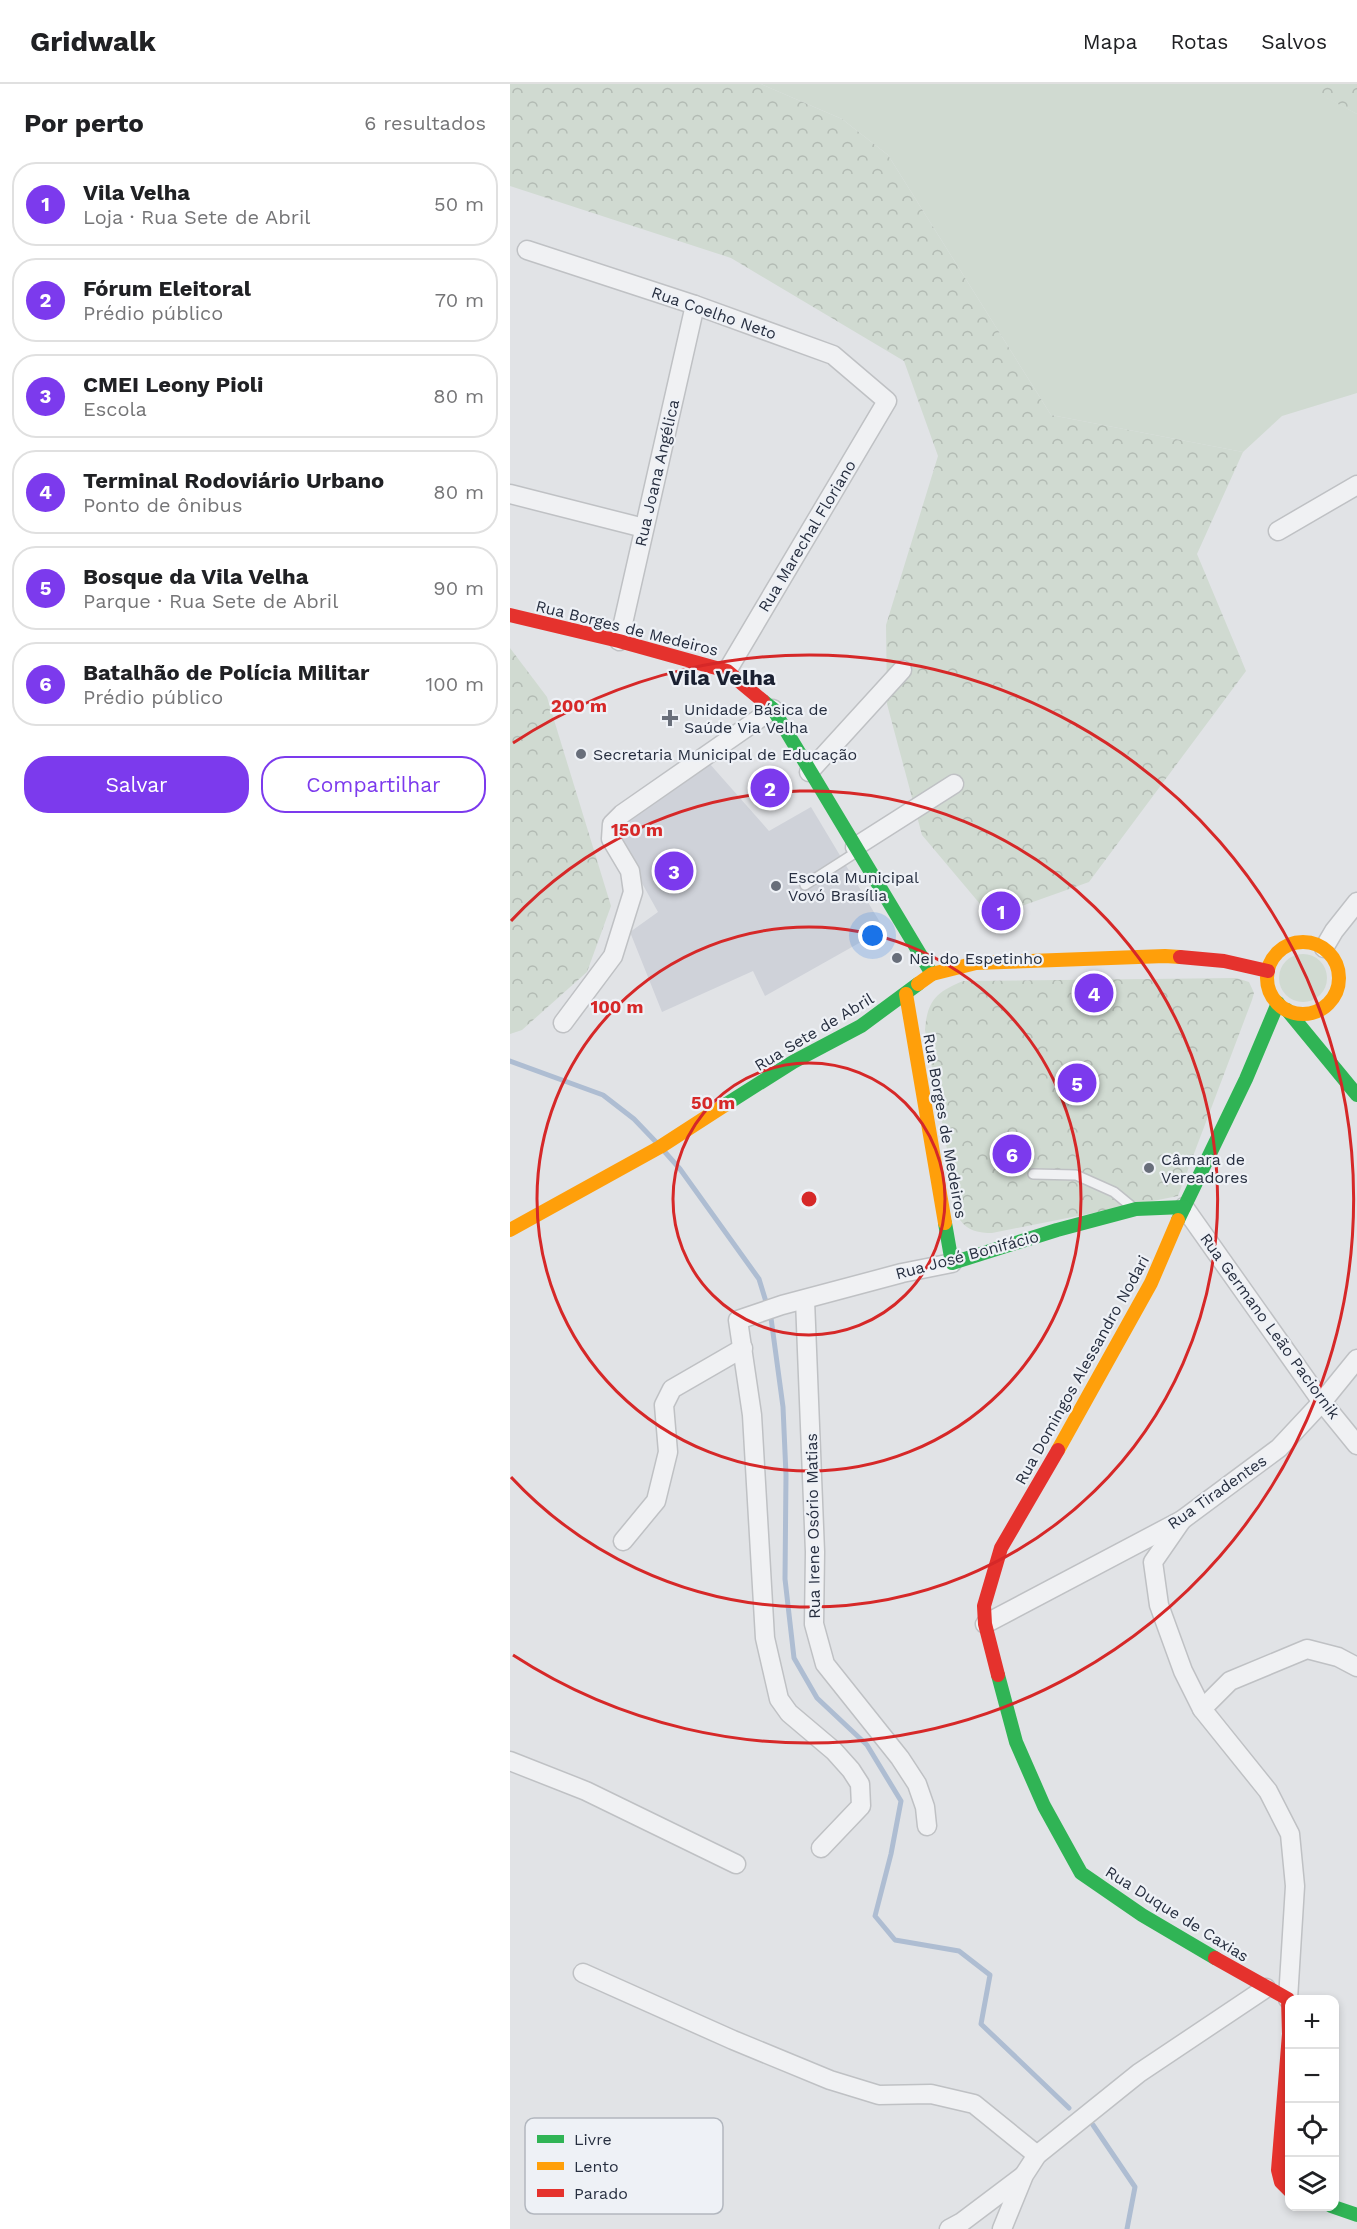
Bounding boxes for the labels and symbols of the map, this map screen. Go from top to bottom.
street label: Rua Coelho Neto [649,283,779,343]
street label: Rua Joana Angélica [631,398,683,548]
street label: Rua Marechal Floriano [754,457,860,615]
street label: Rua Borges de Medeiros [534,596,720,660]
district label: Vila Velha [668,665,776,690]
text: 200 m [551,695,607,716]
place label: Unidade Básica de Saúde Via Velha [684,700,828,737]
marker: Unidade Básica de Saúde Via Velha [661,709,679,727]
place label: Secretaria Municipal de Educação [593,745,857,764]
marker: Secretaria Municipal de Educação [574,747,588,761]
pin: 2 [750,766,790,810]
text: 150 m [611,819,663,840]
pin: 3 [654,848,694,894]
place label: Escola Municipal Vovó Brasília [788,868,919,905]
marker: Escola Municipal Vovó Brasília [769,879,783,893]
pin: 1 [982,888,1020,934]
your location [858,921,887,950]
place label: Nei do Espetinho [909,949,1043,968]
marker: Nei do Espetinho [890,951,904,965]
pin: 4 [1074,970,1114,1016]
street label: Rua Sete de Abril [751,989,877,1075]
text: 100 m [590,996,644,1017]
street label: Rua Borges de Medeiros [919,1032,971,1220]
pin: 5 [1058,1060,1096,1106]
text: 50 m [691,1092,735,1113]
pin: 6 [992,1132,1032,1176]
place label: Câmara de Vereadores [1161,1150,1248,1187]
marker: Câmara de Vereadores [1142,1161,1156,1175]
centre of rings [799,1189,819,1209]
street label: Rua José Bonifácio [893,1227,1041,1283]
street label: Rua Germano Leão Paciornik [1196,1229,1344,1423]
street label: Rua Domingos Alessandro Nodari [1011,1252,1153,1488]
street label: Rua Irene Osório Matias [802,1433,824,1619]
street label: Rua Tiradentes [1164,1451,1270,1533]
street label: Rua Duque de Caxias [1102,1862,1252,1966]
legend [525,2118,723,2214]
text: Livre [574,2130,612,2149]
text: Lento [574,2157,619,2176]
text: Parado [574,2184,628,2203]

